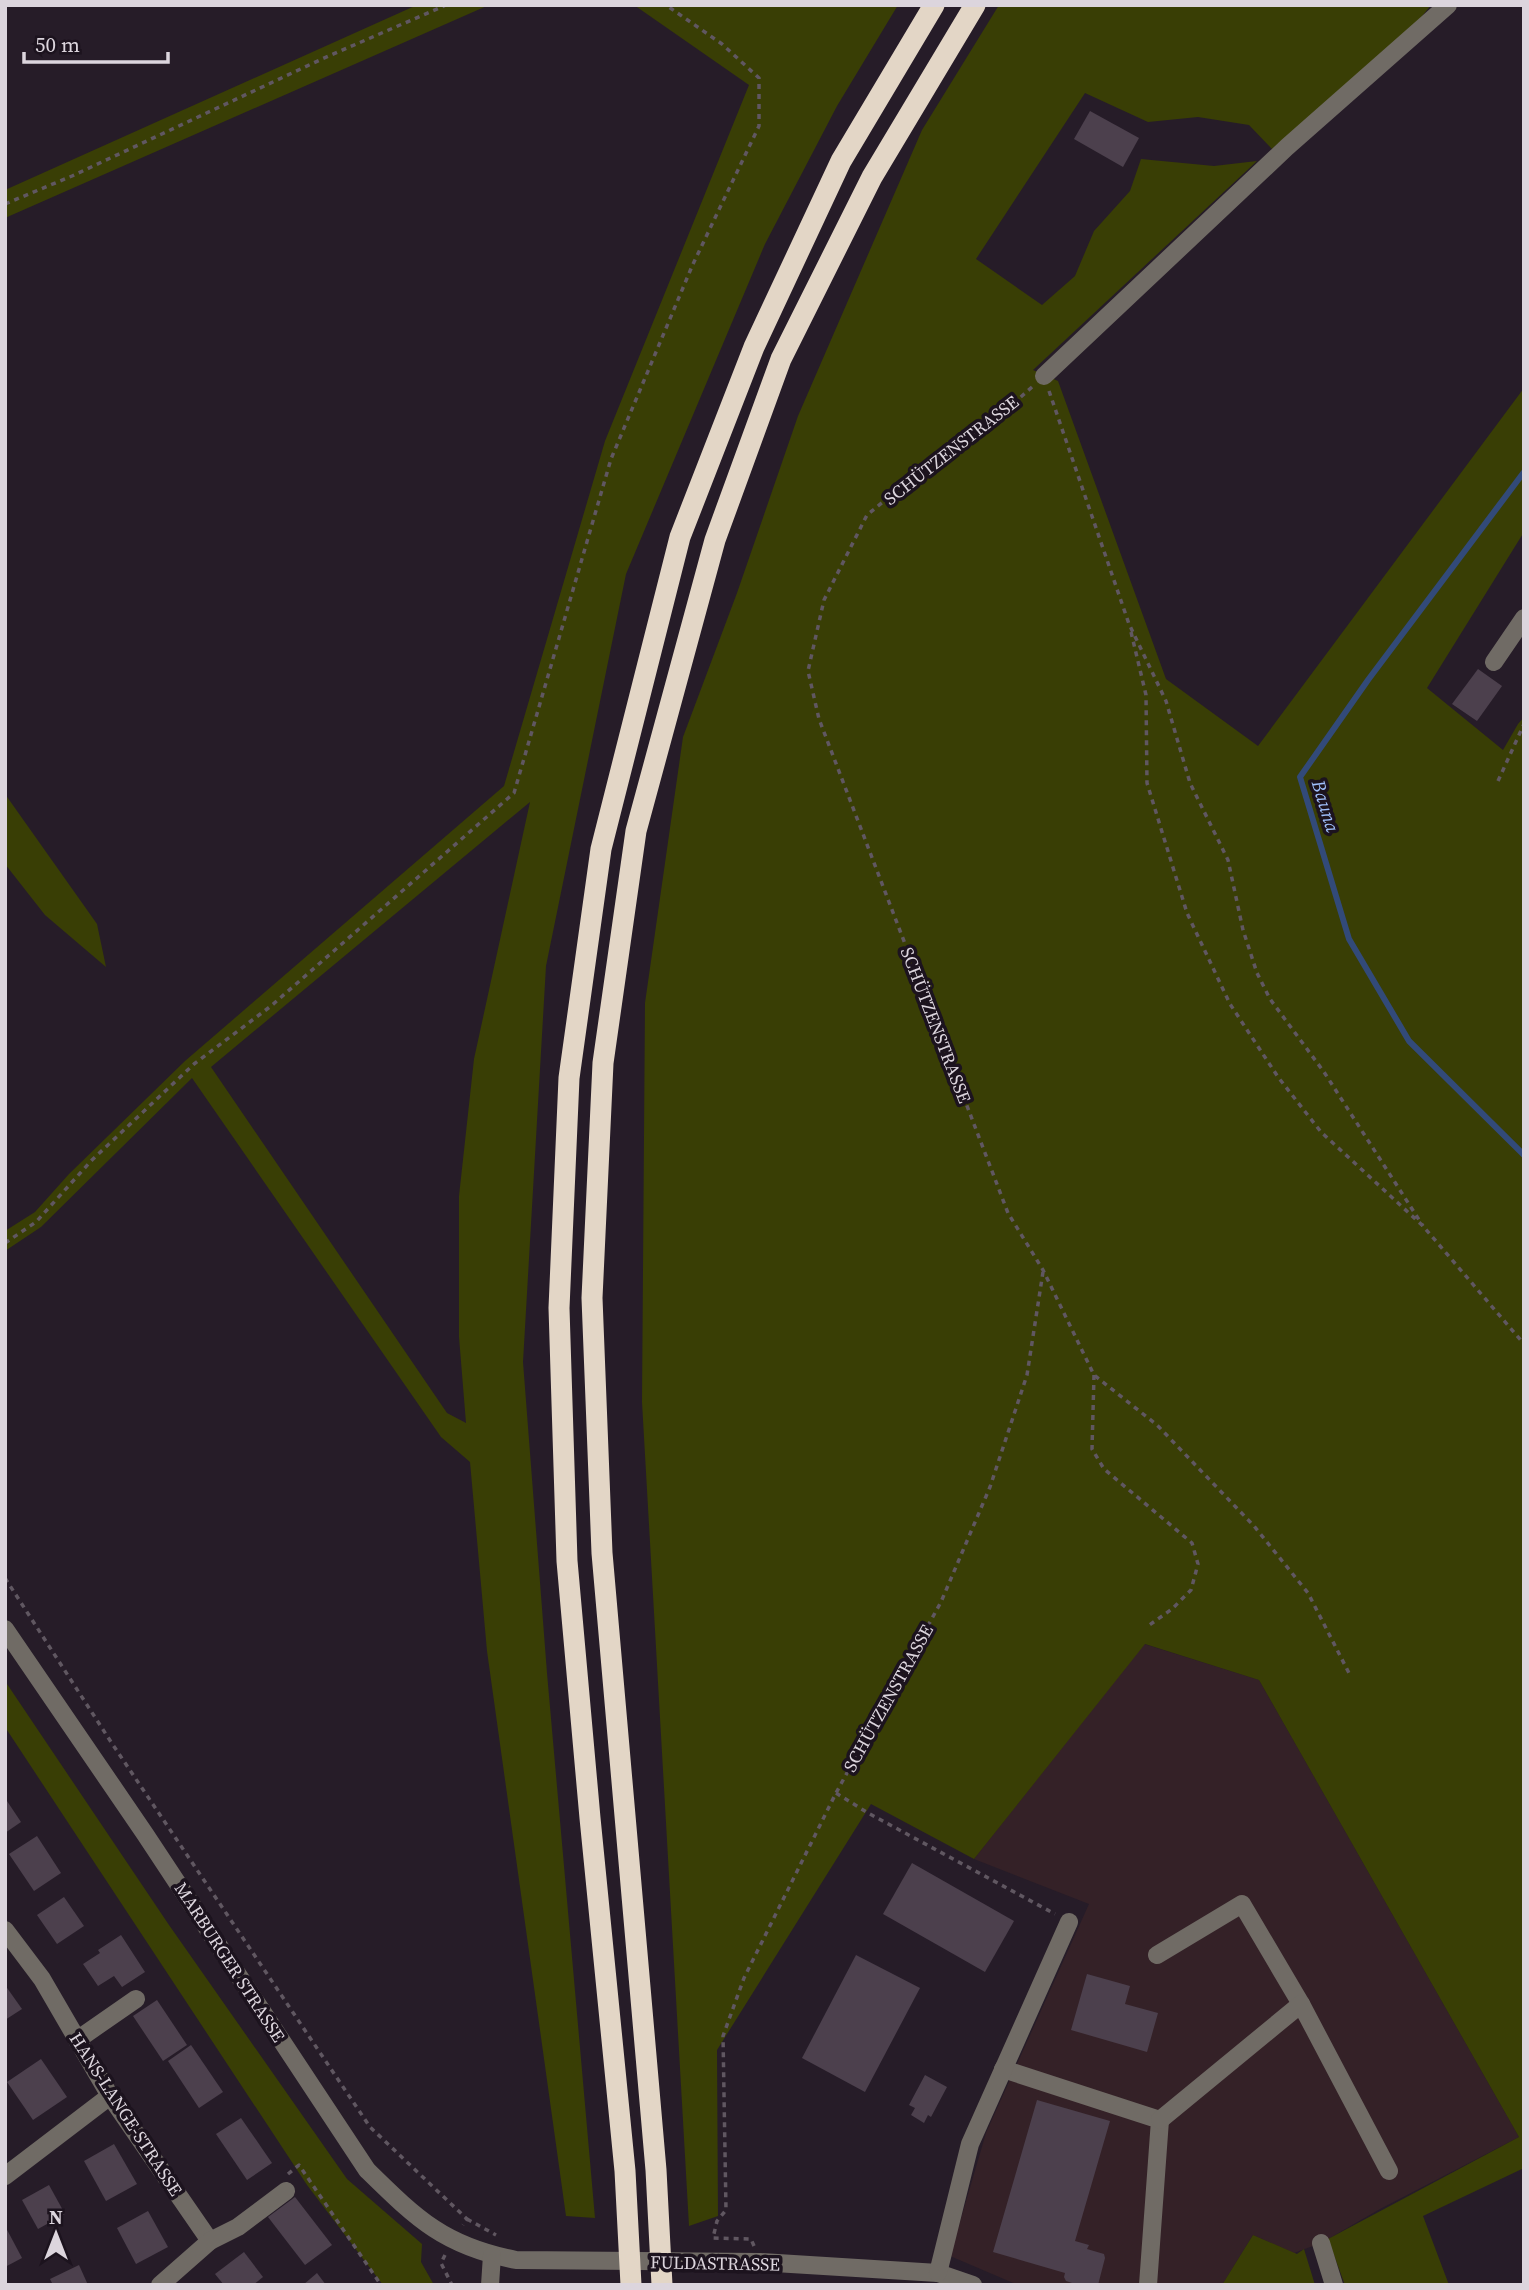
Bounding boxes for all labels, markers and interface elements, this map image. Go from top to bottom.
scale bar [24,21,168,65]
text: 50 m [35,30,80,59]
street label: SCHÜTZENSTRASSE [878,389,1024,511]
water label: Bauna [1305,776,1346,835]
street label: SCHÜTZENSTRASSE [895,943,977,1107]
street label: SCHÜTZENSTRASSE [837,1620,939,1776]
street label: MARBURGER STRASSE [169,1877,291,2047]
street label: HANS-LANGE-STRASSE [64,2027,188,2201]
north arrow [21,2199,91,2269]
text: N [49,2204,63,2230]
street label: FULDASTRASSE [650,2249,780,2277]

